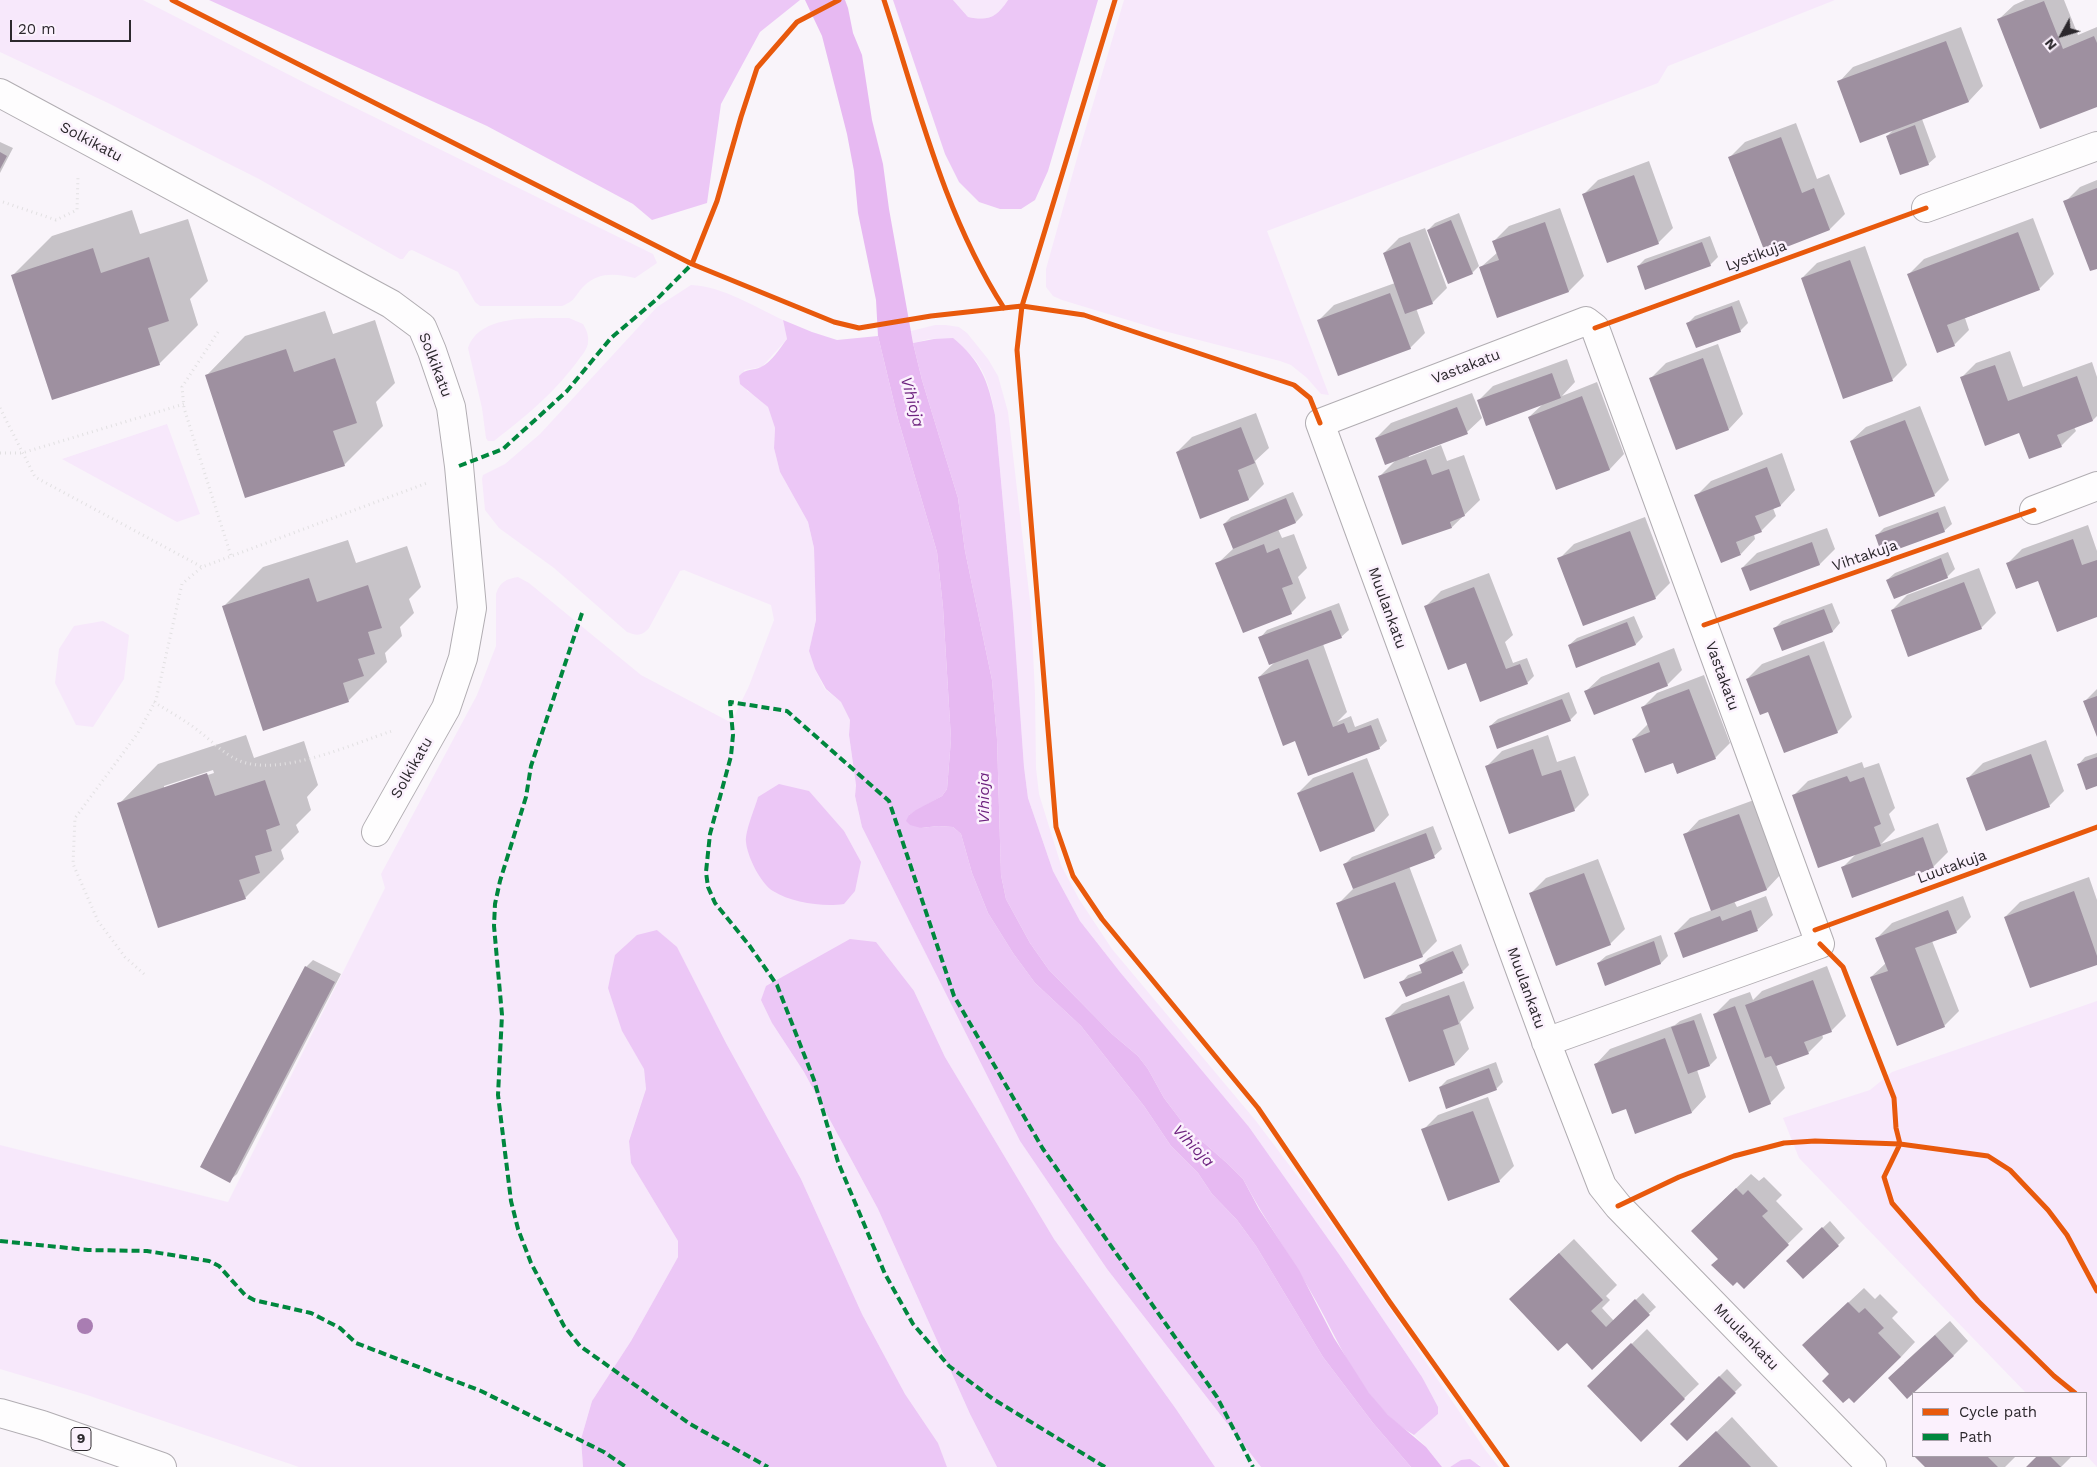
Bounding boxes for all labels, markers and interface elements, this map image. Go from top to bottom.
scale bar [12,10,134,42]
north arrow [2037,10,2087,60]
text: 20 m [18,20,56,38]
text: N [2041,35,2060,54]
street label: Solkikatu [57,118,125,166]
street label: Lystikuja [1723,237,1789,275]
street label: Solkikatu [414,330,456,400]
street label: Vastakatu [1429,346,1503,388]
water label: Vihioja [896,375,928,429]
street label: Vihtakuja [1830,536,1900,576]
street label: Muulankatu [1364,565,1410,651]
street label: Vastakatu [1701,639,1743,713]
street label: Solkikatu [387,734,437,802]
water label: Vihioja [974,772,994,824]
street label: Luutakuja [1915,846,1989,888]
street label: Muulankatu [1503,945,1549,1031]
water label: Vihioja [1168,1121,1218,1171]
street label: Muulankatu [1710,1300,1782,1374]
legend [1912,1392,2087,1457]
text: Cycle path [1959,1403,2037,1421]
road number: 9 [71,1428,91,1450]
text: Path [1959,1428,1992,1446]

